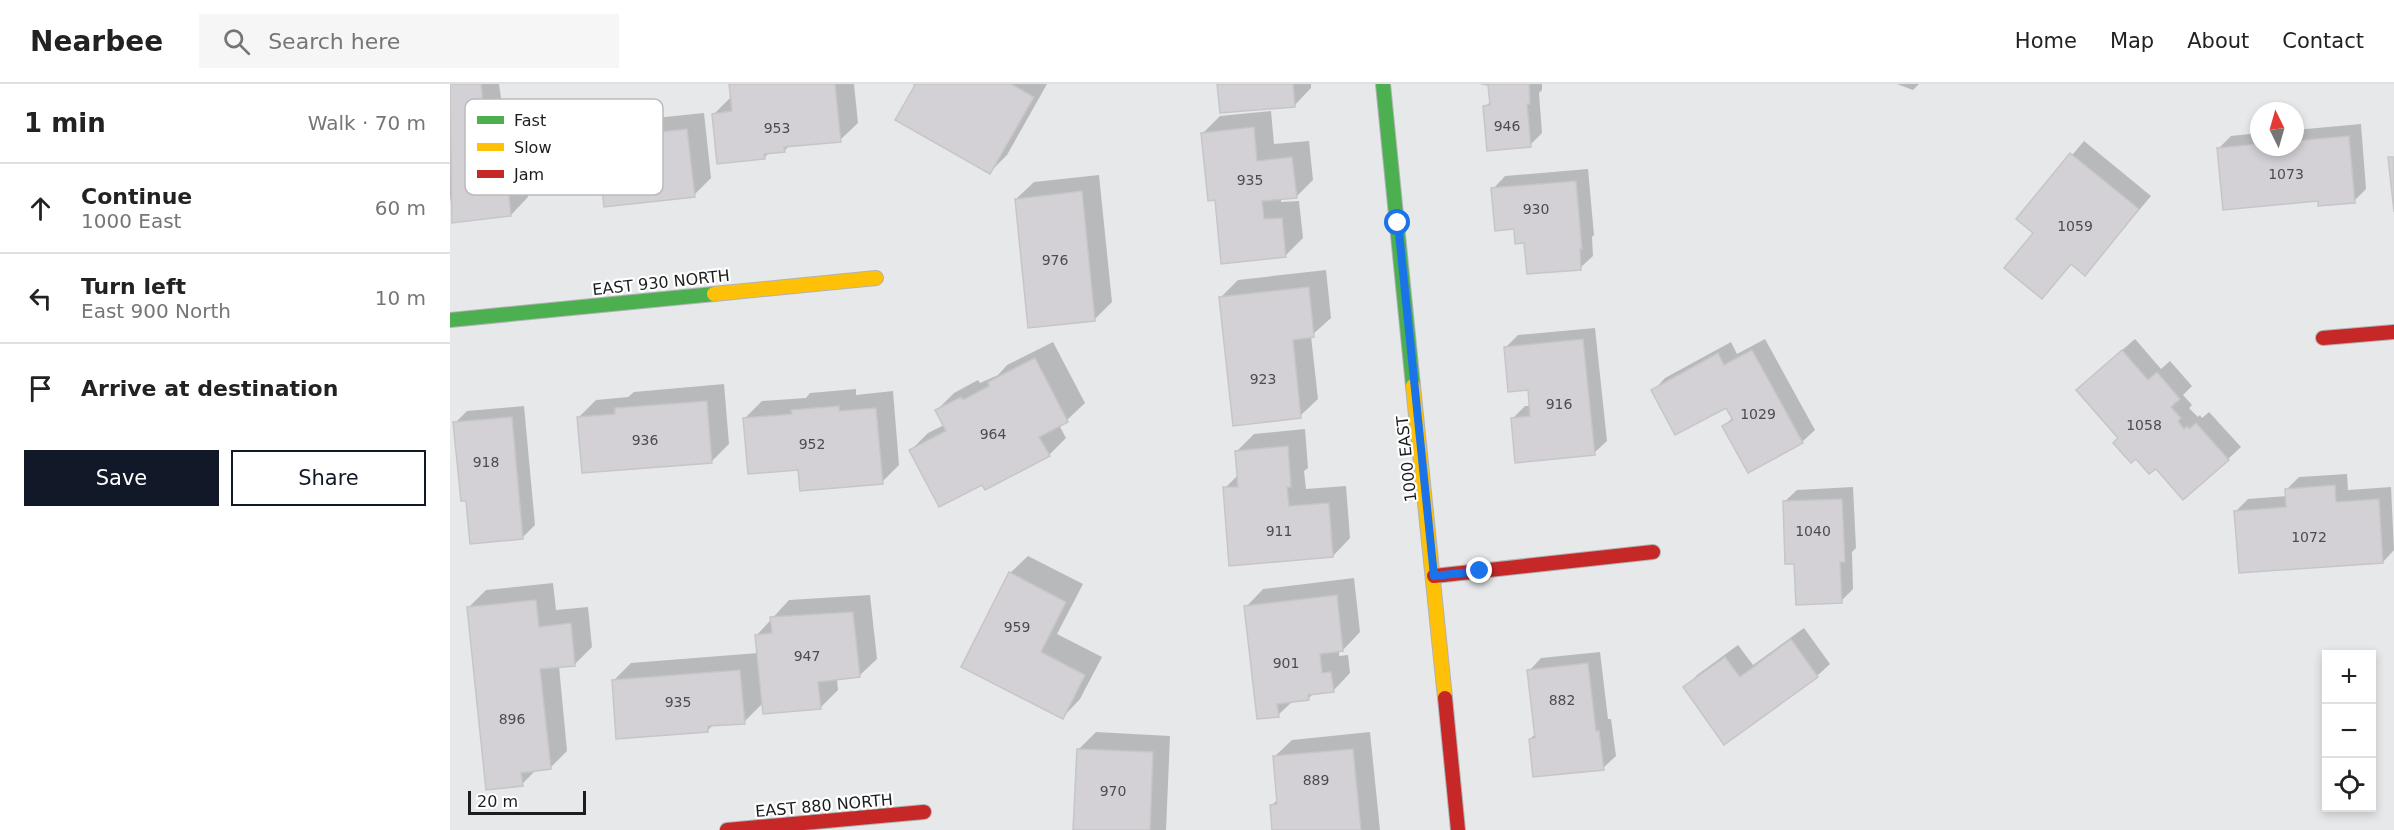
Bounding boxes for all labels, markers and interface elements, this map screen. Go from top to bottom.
search box [199,14,619,68]
text: Nearbee [30,25,163,58]
icon: search [220,25,253,58]
text: Search here [268,29,400,54]
text: Home [2015,29,2077,53]
text: Map [2110,29,2154,53]
text: About [2187,29,2249,53]
text: Contact [2282,29,2364,53]
legend [465,99,663,195]
north arrow [2250,102,2304,156]
text: 1 min [24,108,106,138]
text: Walk · 70 m [308,111,426,135]
text: Fast [514,111,546,130]
house number: 946 [1494,118,1520,134]
house number: 953 [764,120,790,136]
text: Slow [514,138,551,157]
text: Jam [513,165,544,184]
house number: 1073 [2268,166,2304,182]
house number: 935 [1237,172,1263,188]
text: Continue [81,184,192,209]
icon: ahead [24,192,57,225]
text: 60 m [375,196,426,220]
house number: 930 [1523,201,1549,217]
text: 1000 East [81,209,181,233]
route start [1384,209,1410,235]
house number: 1059 [2057,218,2093,234]
house number: 976 [1042,252,1068,268]
street label: EAST 930 NORTH [591,266,731,299]
text: Turn left [81,274,186,299]
icon: left [24,282,57,315]
text: 10 m [375,286,426,310]
text: East 900 North [81,299,231,323]
house number: 923 [1250,371,1276,387]
icon: arrive [24,372,57,405]
text: Arrive at destination [81,376,338,401]
house number: 916 [1546,396,1572,412]
house number: 1029 [1740,406,1776,422]
street label: 1000 EAST [1392,415,1420,503]
house number: 1058 [2126,417,2162,433]
house number: 964 [980,426,1006,442]
house number: 936 [632,432,658,448]
house number: 952 [799,436,825,452]
button: Save [24,450,219,506]
button: Share [231,450,426,506]
house number: 918 [473,454,499,470]
house number: 911 [1266,523,1292,539]
house number: 1040 [1795,523,1831,539]
house number: 1072 [2291,529,2327,545]
route end [1466,557,1492,583]
house number: 959 [1004,619,1030,635]
house number: 947 [794,648,820,664]
map controls [2322,650,2376,812]
button: + [2322,650,2376,704]
house number: 901 [1273,655,1299,671]
house number: 882 [1549,692,1575,708]
house number: 935 [665,694,691,710]
button: − [2322,704,2376,758]
house number: 896 [499,711,525,727]
button: locate [2322,758,2376,812]
house number: 889 [1303,772,1329,788]
house number: 970 [1100,783,1126,799]
scale bar [468,788,586,816]
street label: EAST 880 NORTH [754,790,894,821]
text: 20 m [477,792,518,811]

